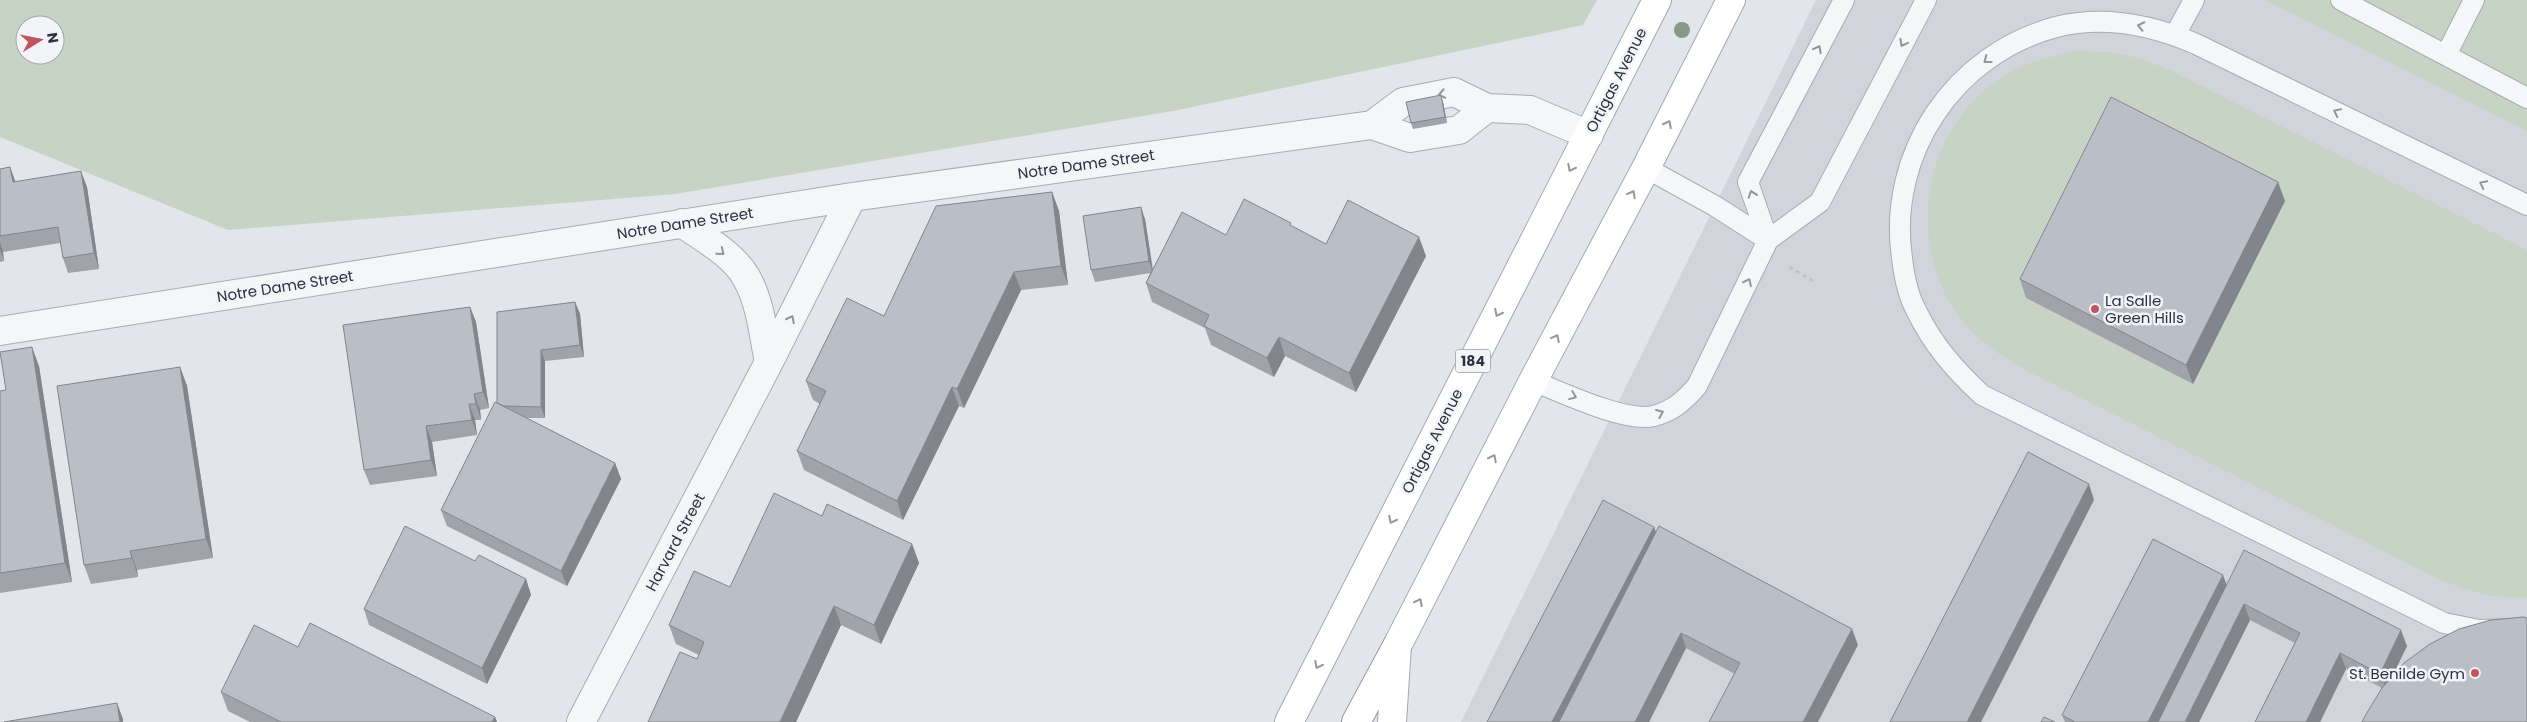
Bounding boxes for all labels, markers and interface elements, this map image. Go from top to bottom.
north arrow [15,15,65,65]
one-way arrow [2137,21,2145,32]
street label: Ortigas Avenue [1581,24,1651,136]
text: N [42,31,64,45]
one-way arrow [1899,38,1909,47]
one-way arrow [1812,46,1822,55]
one-way arrow [1984,54,1993,62]
one-way arrow [1438,88,1447,99]
one-way arrow [2333,108,2342,119]
one-way arrow [1662,121,1672,130]
street label: Notre Dame Street [1016,144,1156,184]
one-way arrow [1567,163,1577,172]
one-way arrow [2479,179,2488,190]
one-way arrow [1626,190,1636,199]
one-way arrow [1748,190,1758,199]
street label: Notre Dame Street [615,202,755,244]
one-way arrow [715,246,724,254]
street label: Notre Dame Street [215,265,355,307]
one-way arrow [1741,278,1752,287]
place label: La Salle Green Hills [2105,290,2184,328]
marker: La Salle Green Hills [2089,303,2101,315]
one-way arrow [1494,308,1504,317]
one-way arrow [784,315,794,324]
one-way arrow [1550,334,1560,343]
road number: 184 [1456,350,1490,372]
street label: Ortigas Avenue [1397,385,1467,497]
one-way arrow [1568,391,1576,401]
one-way arrow [1655,409,1664,419]
one-way arrow [1487,454,1497,463]
street label: Harvard Street [640,489,710,595]
one-way arrow [1388,515,1398,524]
one-way arrow [1413,599,1423,608]
one-way arrow [1314,660,1324,669]
place label: St. Benilde Gym [2349,663,2465,684]
marker: St. Benilde Gym [2469,667,2481,679]

